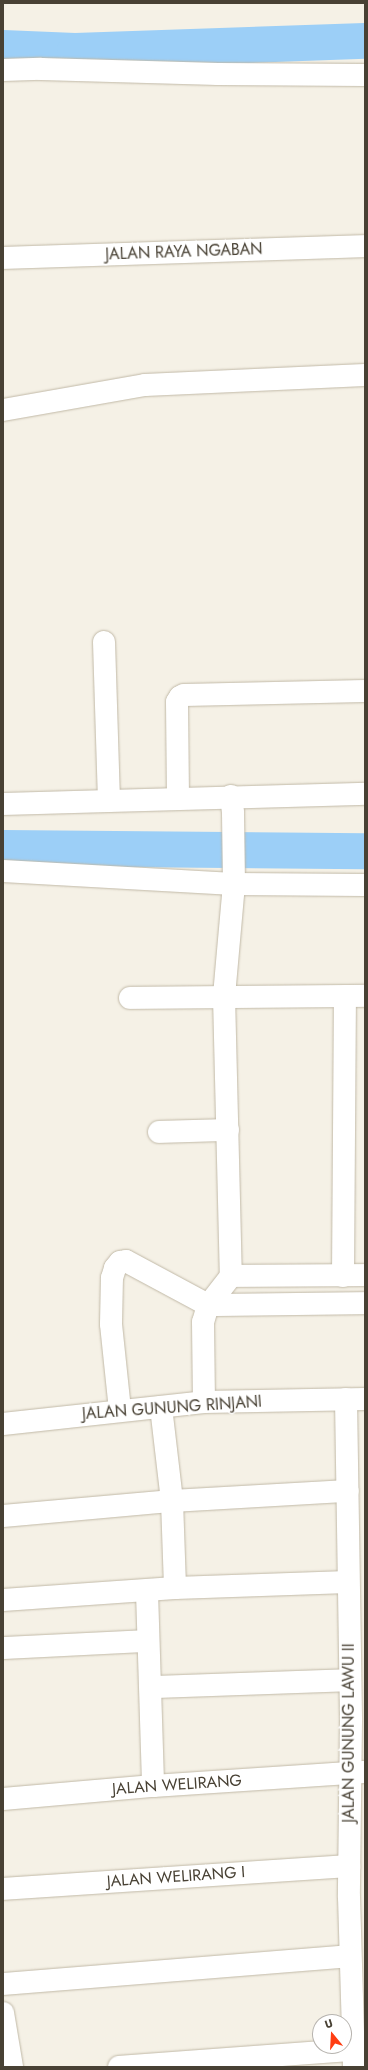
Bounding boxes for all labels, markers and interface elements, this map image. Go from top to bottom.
street label: JALAN RAYA NGABAN [105,240,263,264]
street label: JALAN GUNUNG RINJANI [81,1392,263,1424]
street label: JALAN GUNUNG LAWU II [339,1643,359,1823]
street label: JALAN WELIRANG [112,1771,242,1799]
street label: JALAN WELIRANG I [106,1863,246,1891]
north arrow [312,2014,352,2054]
text: U [322,2015,335,2032]

